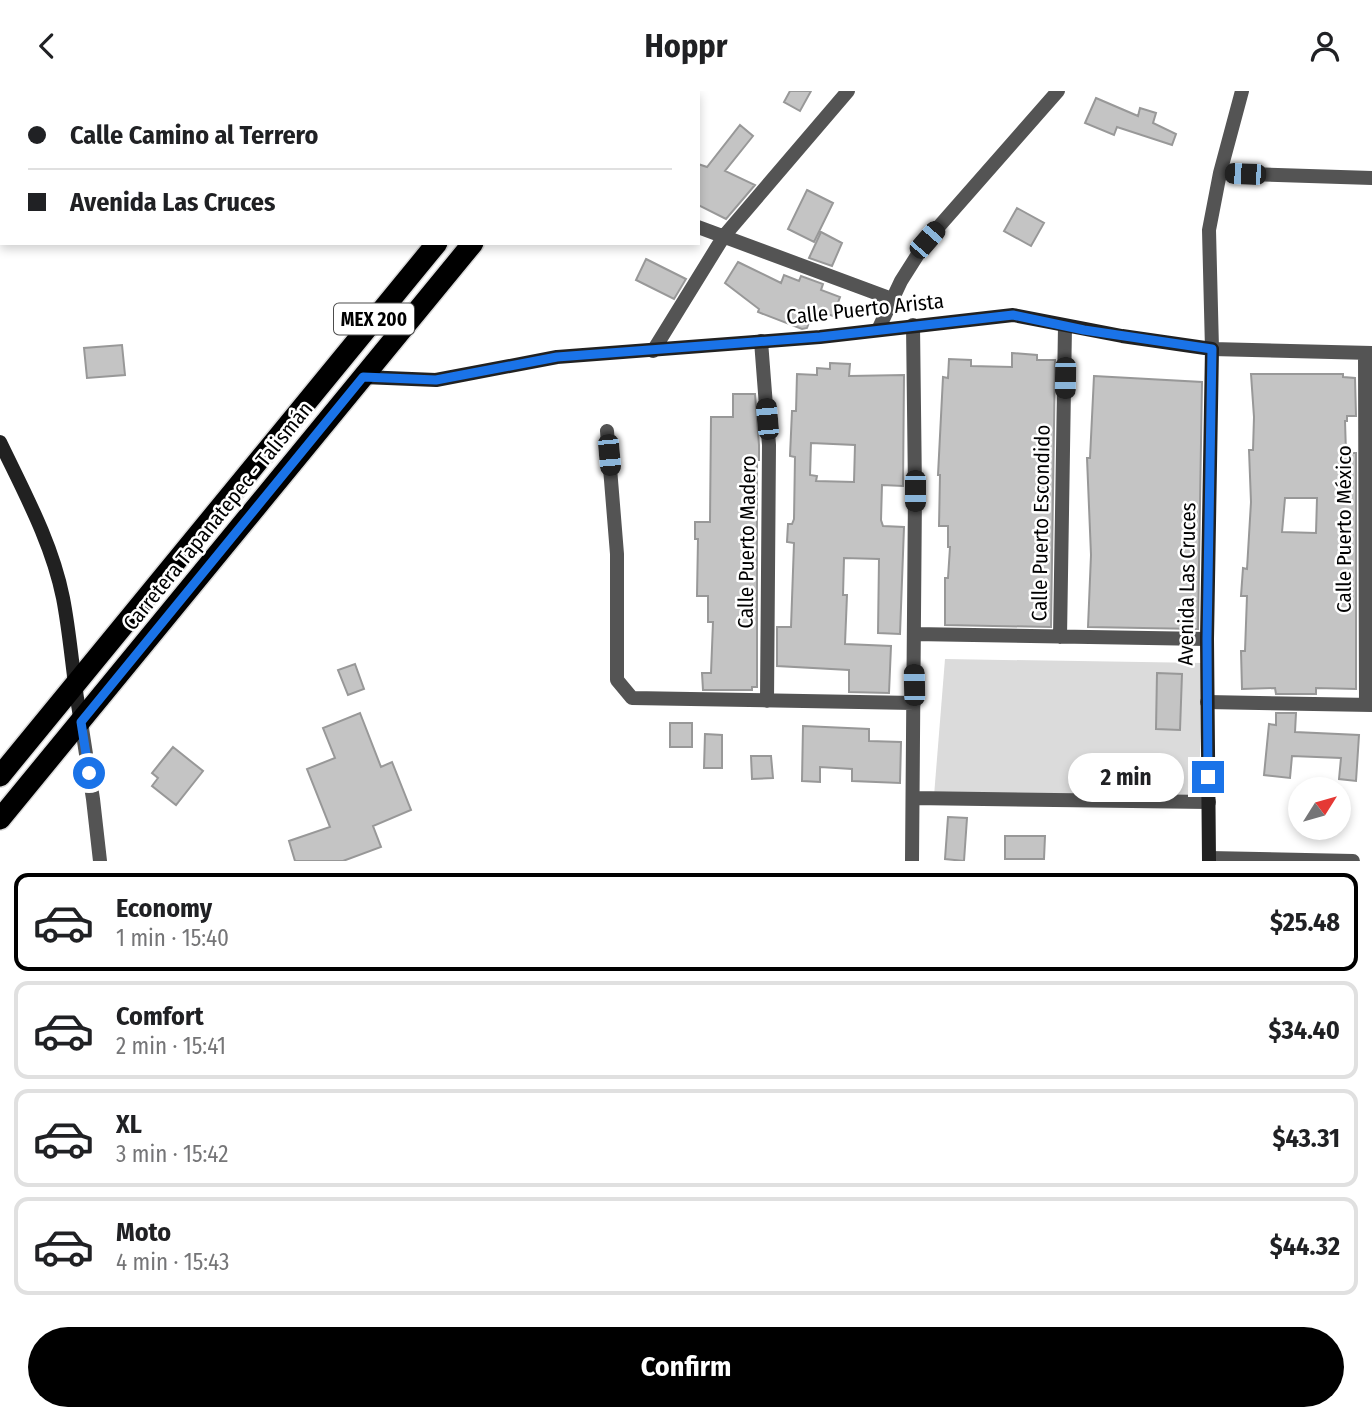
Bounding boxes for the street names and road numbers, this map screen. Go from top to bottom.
street label: Calle Puerto Arista [785,288,945,330]
road number: MEX 200 [334,303,414,335]
street label: Carretera Tapanatepec - Talismán [118,396,318,636]
street label: Calle Puerto Escondido [1026,424,1056,622]
street label: Calle Puerto México [1331,445,1357,613]
street label: Calle Puerto Madero [732,455,762,629]
street label: Avenida Las Cruces [1173,502,1201,666]

